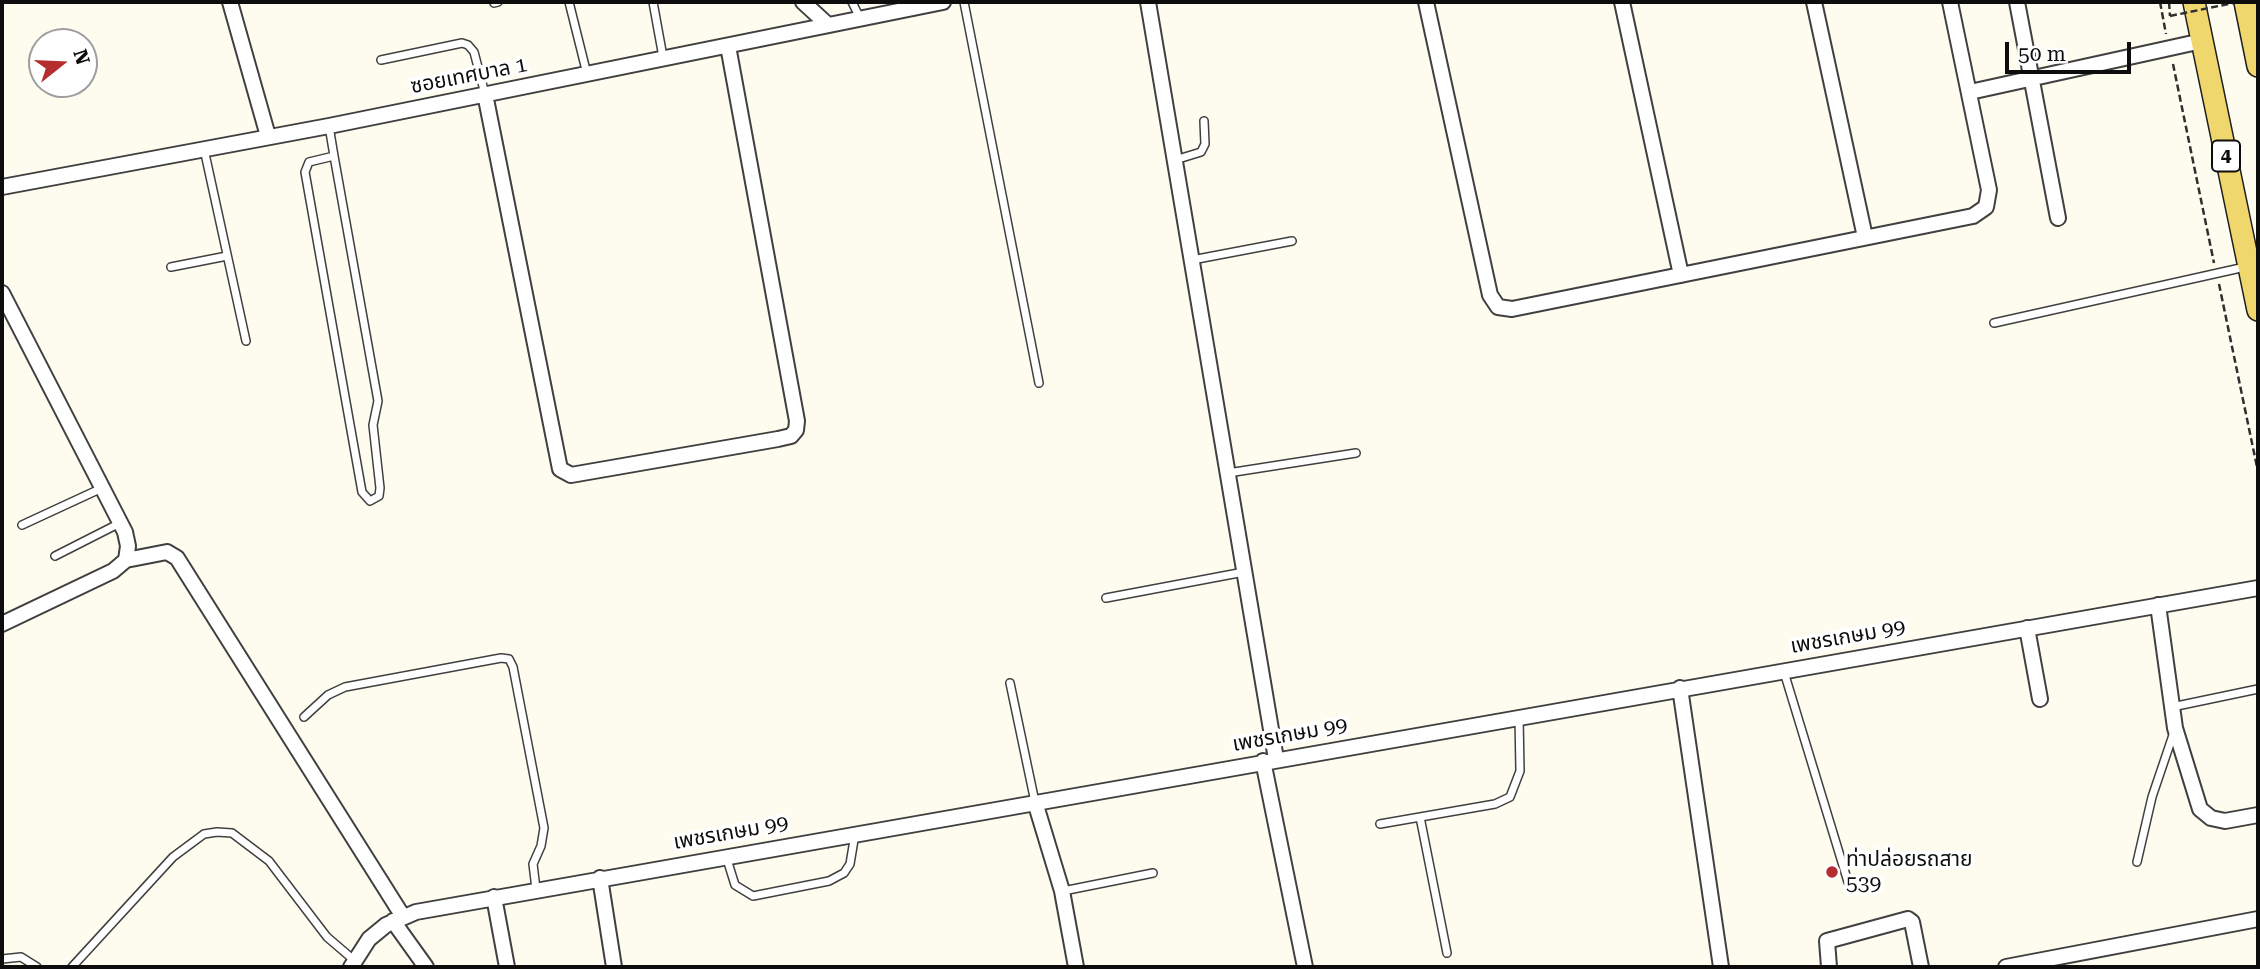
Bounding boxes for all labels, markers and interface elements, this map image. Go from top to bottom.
north arrow [28,28,98,98]
scale bar [2008,28,2134,72]
text: 50 m [2018,42,2066,66]
text: N [68,46,95,67]
street label: ซอยเทศบาล 1 [408,52,530,100]
road number: 4 [2212,140,2240,172]
street label: เพชรเกษม 99 [1789,615,1907,659]
street label: เพชรเกษม 99 [1231,713,1349,757]
street label: เพชรเกษม 99 [672,811,790,855]
place label: ท่าปล่อยรถสาย 539 [1846,847,1972,897]
marker: ท่าปล่อยรถสาย 539 [1824,864,1840,880]

